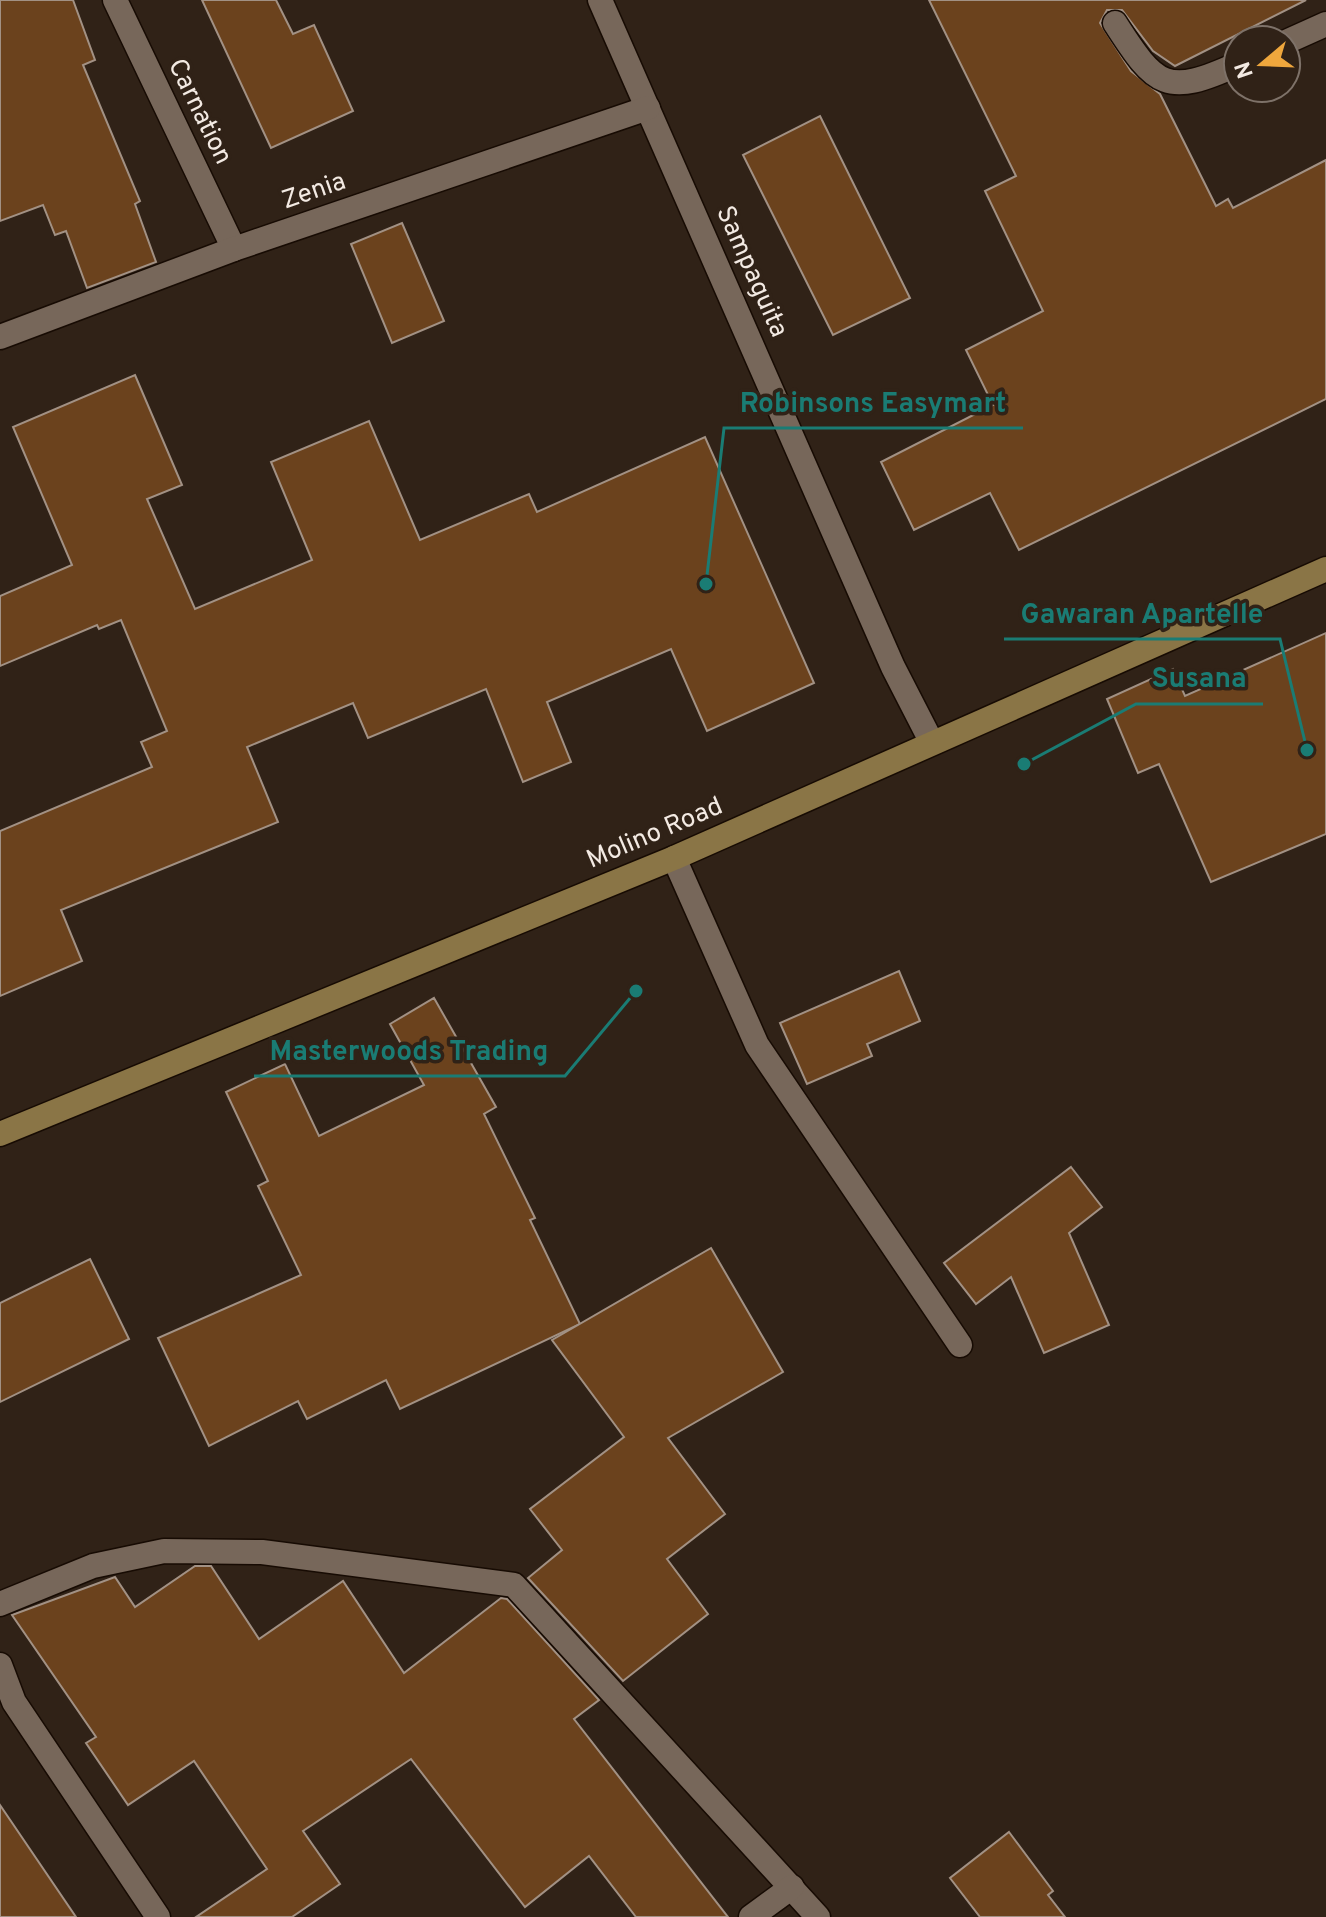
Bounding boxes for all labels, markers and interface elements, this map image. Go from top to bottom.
north arrow [1222,24,1302,104]
street label: Carnation [159,54,239,170]
text: N [1230,58,1261,82]
street label: Zenia [278,166,350,218]
street label: Sampaguita [707,201,795,343]
callout: Robinsons Easymart [724,376,1023,428]
text: Robinsons Easymart [740,387,1006,423]
callout: Gawaran Apartelle [1004,587,1280,639]
text: Gawaran Apartelle [1021,598,1263,634]
callout: Susana [1136,652,1263,704]
text: Susana [1151,662,1247,698]
street label: Molino Road [582,791,728,877]
callout: Masterwoods Trading [254,1024,565,1076]
text: Masterwoods Trading [270,1035,548,1071]

